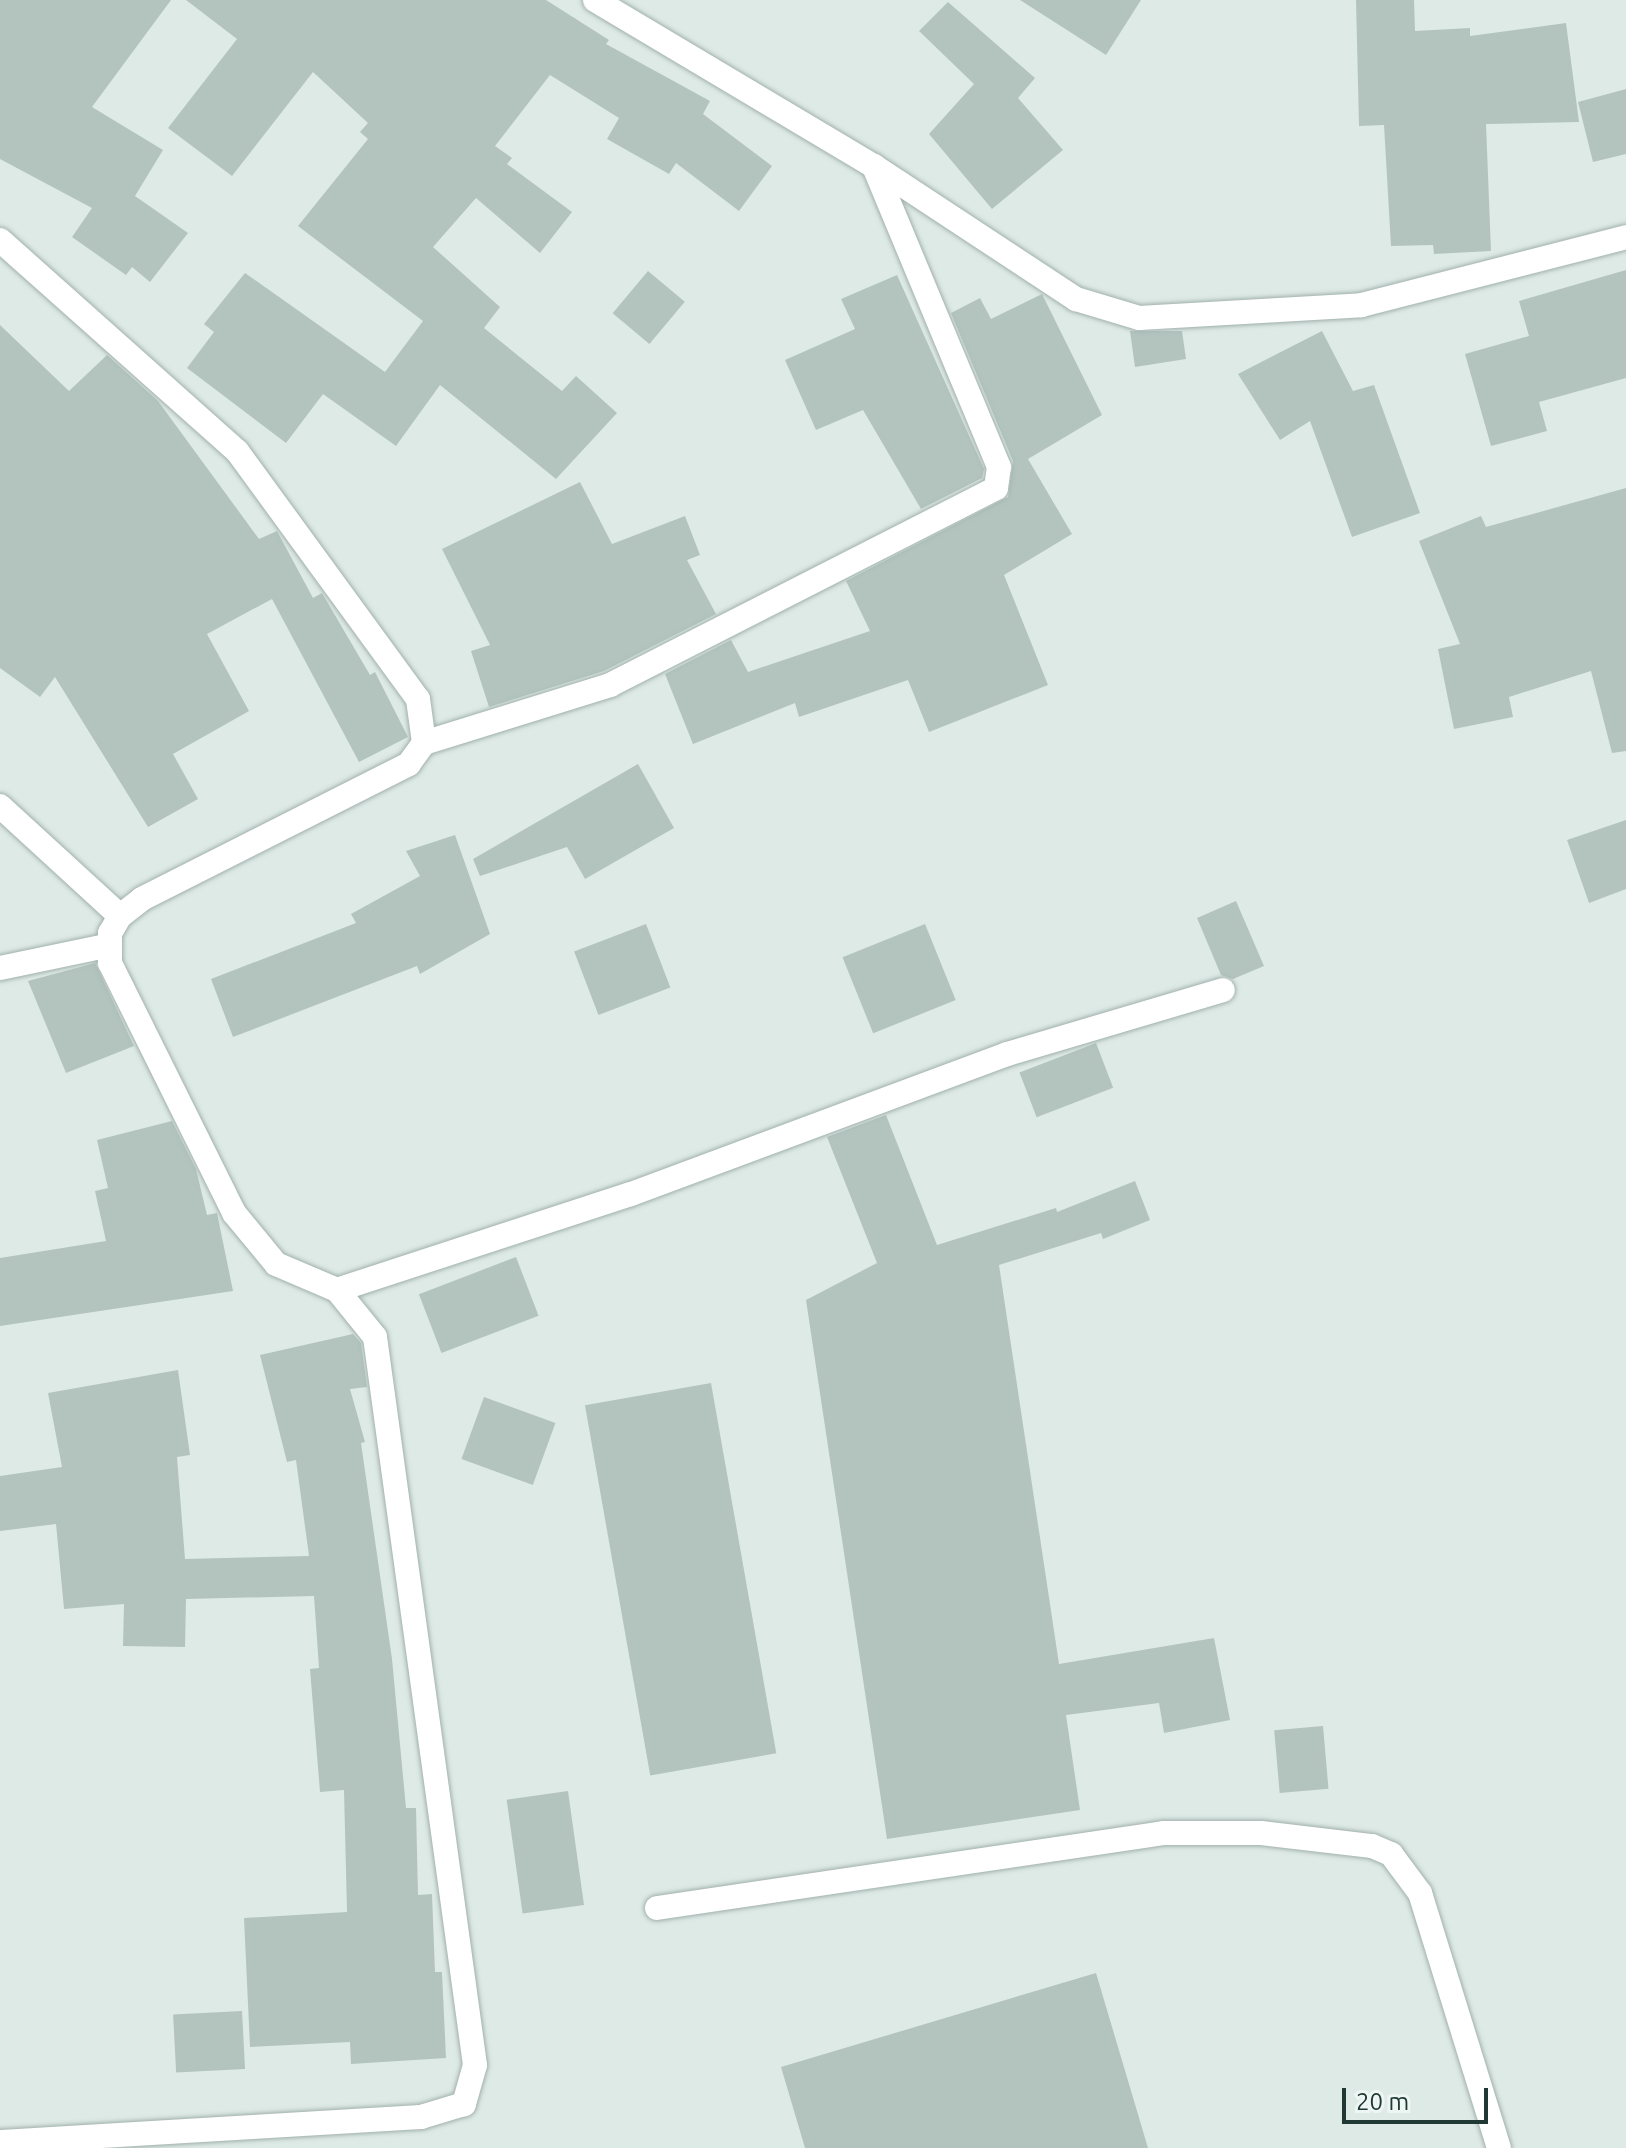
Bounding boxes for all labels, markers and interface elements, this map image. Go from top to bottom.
scale bar [1346,2072,1492,2122]
text: 20 m [1356,2088,1409,2115]

